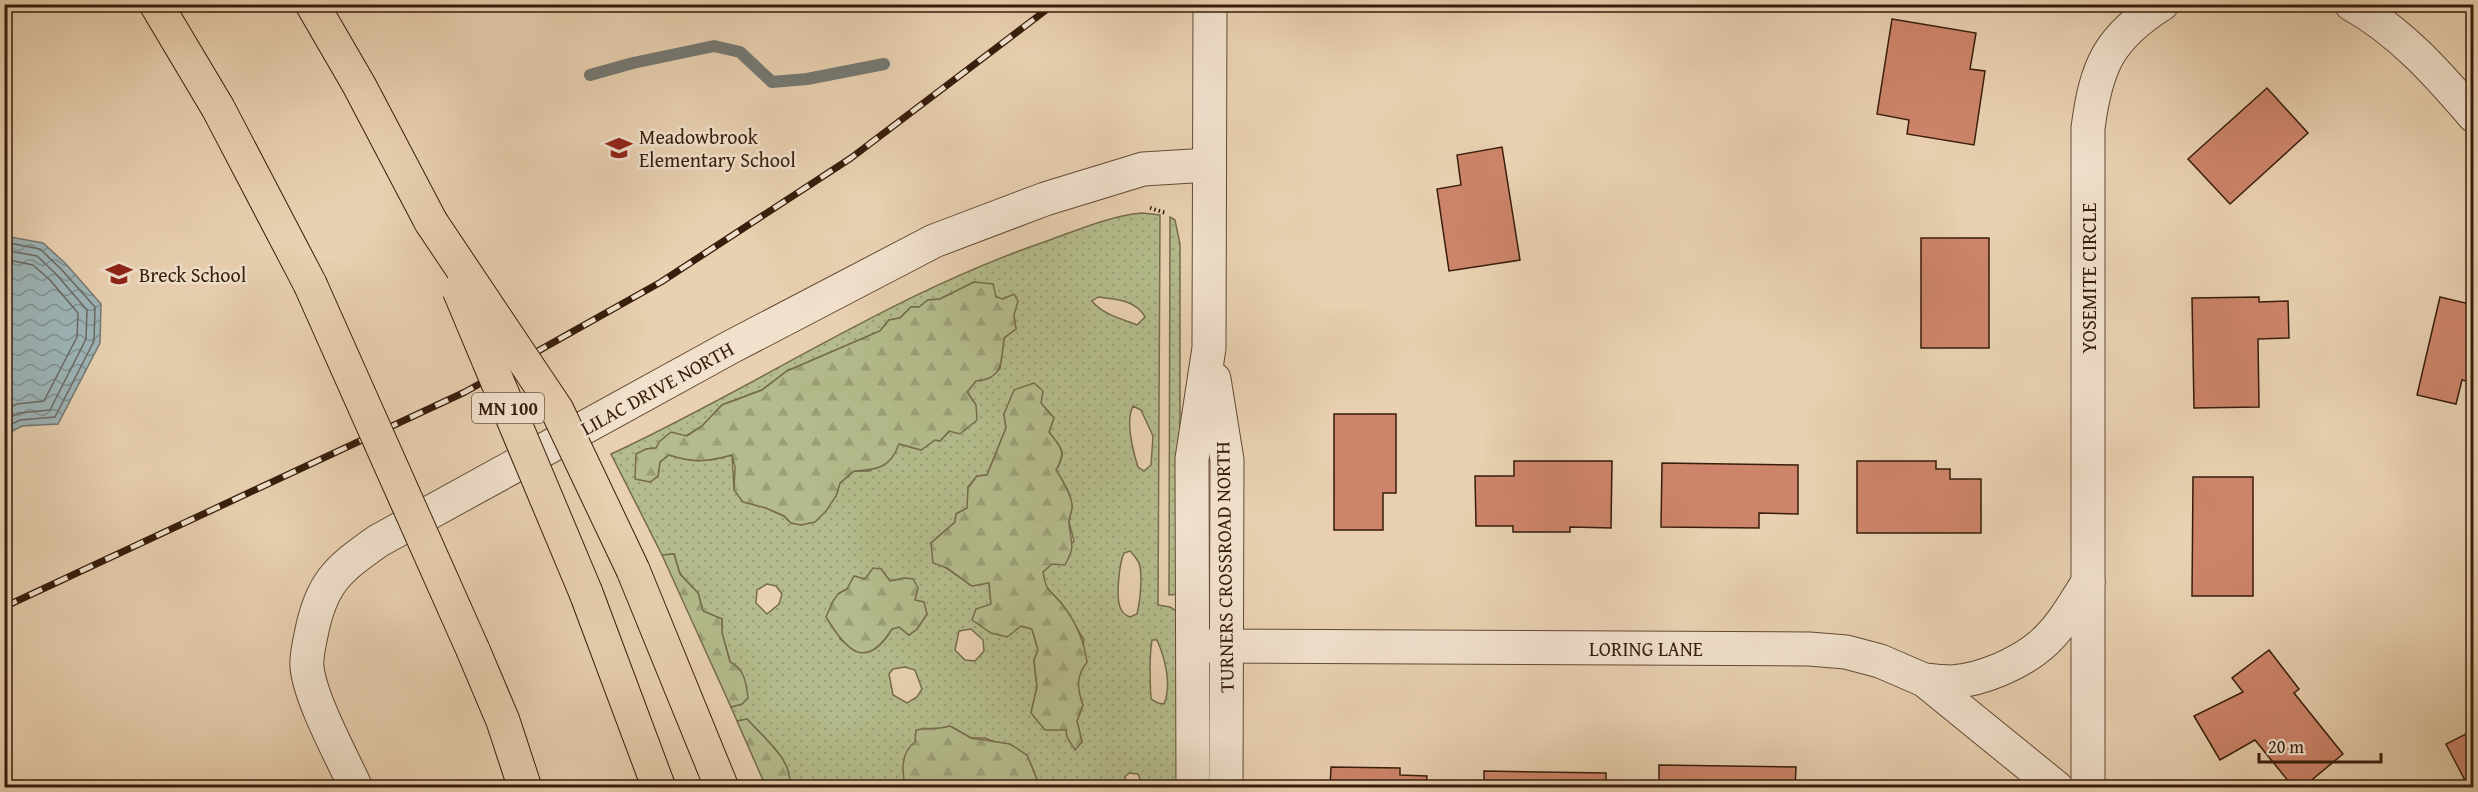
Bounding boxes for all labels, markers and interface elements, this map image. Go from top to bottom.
place label: Meadowbrook Elementary School [639,122,796,174]
school or university icon: Meadowbrook Elementary School [604,133,634,163]
street label: YOSEMITE CIRCLE [2074,203,2103,353]
school or university icon: Breck School [104,259,134,289]
place label: Breck School [139,260,247,289]
street label: LILAC DRIVE NORTH [575,334,739,442]
road number: MN 100 [472,393,544,423]
street label: TURNERS CROSSROAD NORTH [1207,441,1241,693]
street label: LORING LANE [1589,634,1703,663]
scale bar [2259,726,2380,764]
text: 20 m [2268,733,2304,760]

